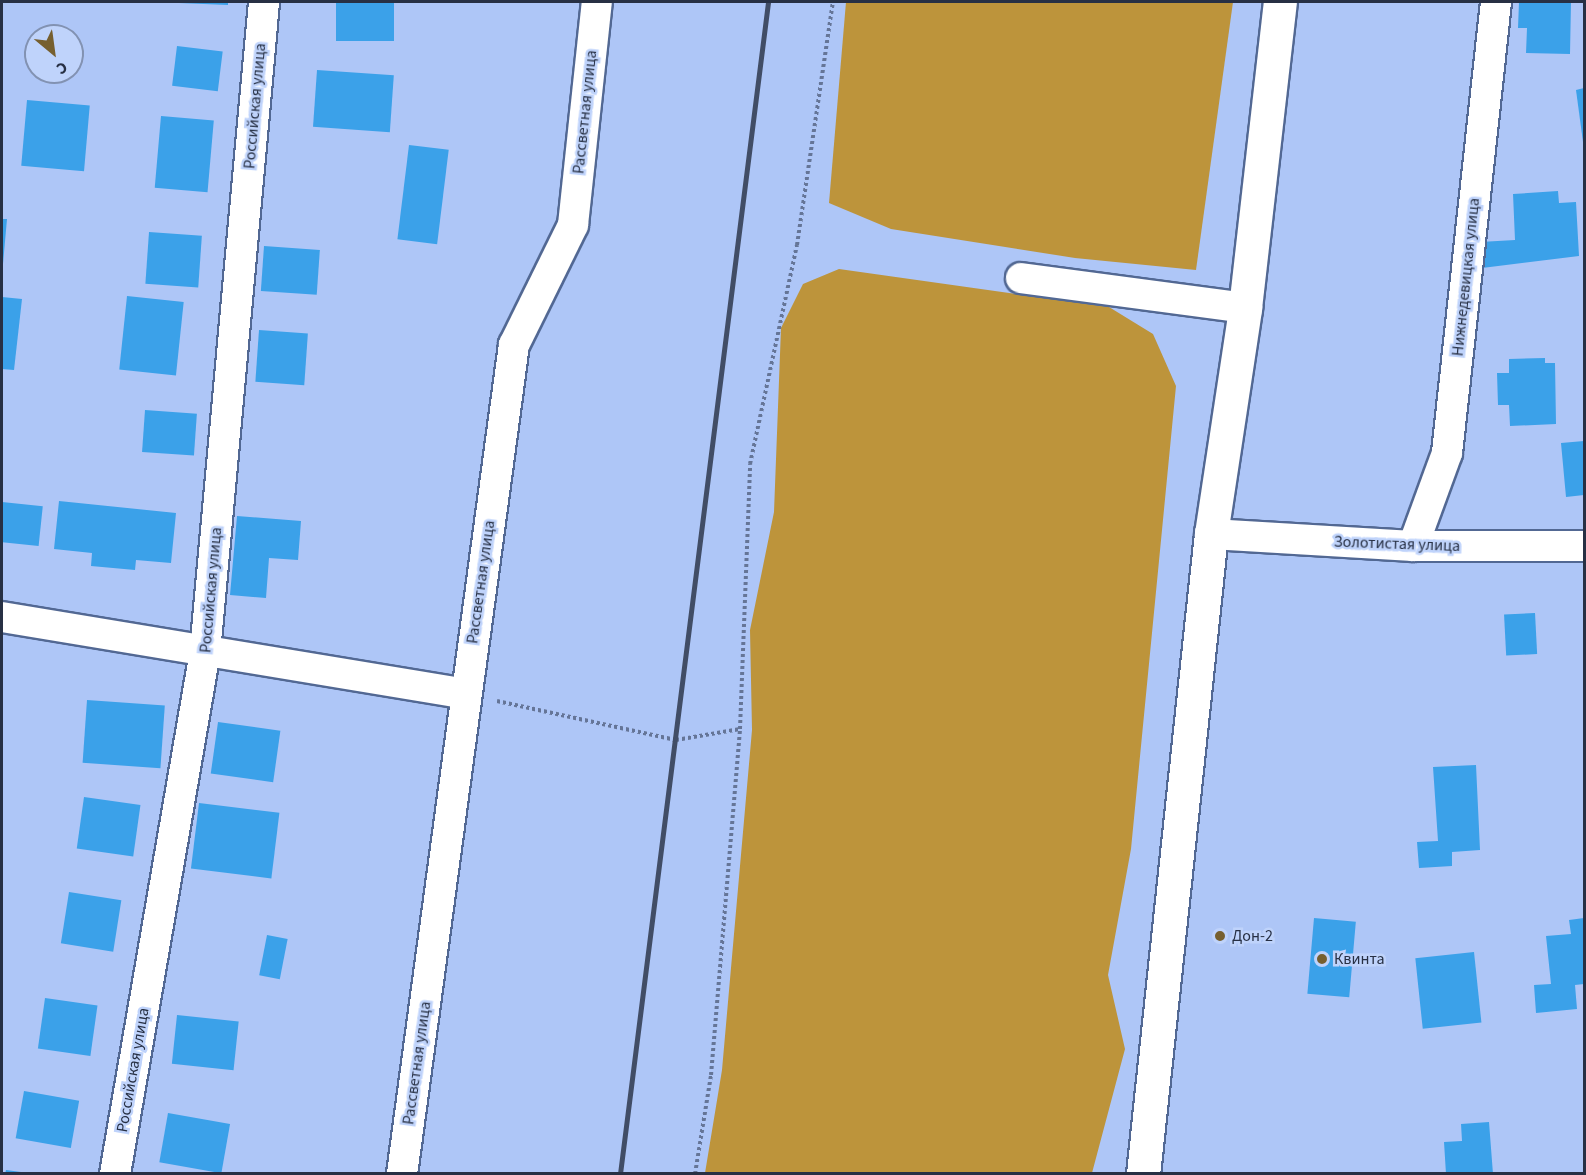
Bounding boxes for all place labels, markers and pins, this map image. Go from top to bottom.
place label: Дон-2 [1232,926,1273,946]
marker: Дон-2 [1213,929,1227,943]
place label: Квинта [1334,949,1385,969]
marker: Квинта [1315,952,1329,966]

